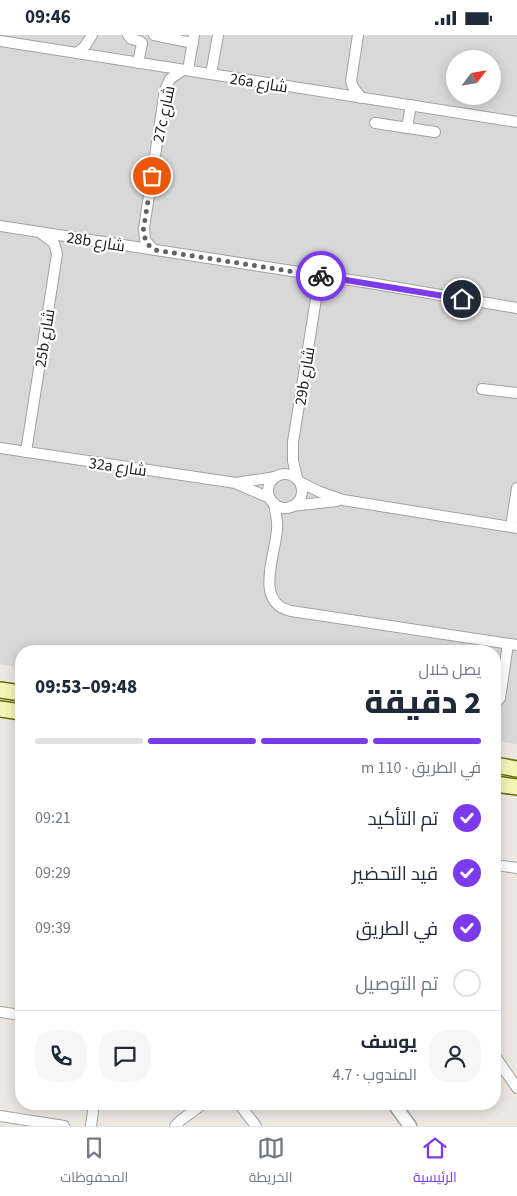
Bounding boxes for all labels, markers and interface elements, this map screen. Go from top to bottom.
text: 09:46 [25,4,71,31]
north arrow [446,50,501,105]
map controls [446,50,501,105]
street label: 26a شارع [228,68,289,98]
street label: 27c شارع [147,84,181,145]
pin [131,155,173,197]
icon: bag [138,162,166,190]
street label: 28b شارع [65,227,127,257]
courier [296,251,346,301]
icon: bike [307,262,335,290]
pin [441,278,483,320]
icon: home [448,285,476,313]
street label: 25b شارع [30,307,60,369]
street label: 29b شارع [290,345,320,407]
street label: 32a شارع [88,452,148,482]
text: يصل خلال [418,659,481,681]
text: 09:48–09:53 [35,674,137,701]
text: 2 دقيقة [365,680,481,726]
text: في الطريق · 110 m [361,757,481,779]
icon: check [453,804,481,832]
text: تم التأكيد [367,806,438,833]
text: 09:21 [35,807,71,829]
icon: check [453,859,481,887]
text: قيد التحضير [352,861,438,888]
text: 09:29 [35,862,71,884]
icon: check [453,914,481,942]
text: في الطريق [356,916,438,943]
text: 09:39 [35,917,71,939]
text: تم التوصيل [355,971,438,998]
text: يوسف [361,1029,417,1056]
button: phone [35,1030,87,1082]
button: chat [99,1030,151,1082]
button: person [429,1030,481,1082]
text: المندوب · 4.7 [333,1064,417,1086]
tab: المحفوظات [60,1134,128,1190]
tab: الخريطة [249,1134,292,1190]
tab: الرئيسية [413,1134,457,1190]

